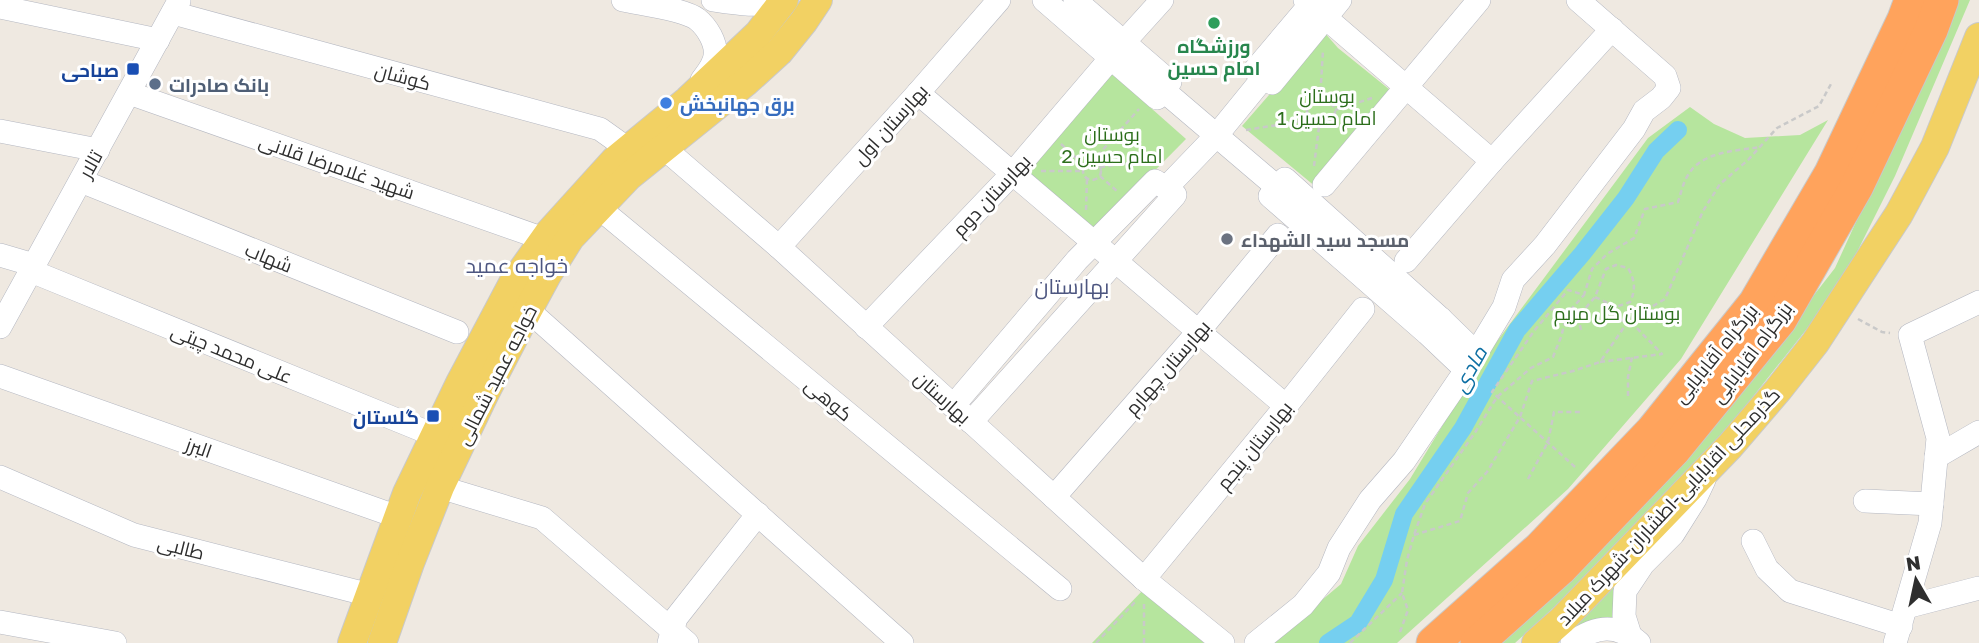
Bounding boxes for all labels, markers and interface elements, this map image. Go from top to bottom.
marker: ورزشگاه امام حسین [1206,15,1222,31]
place label: ورزشگاه امام حسین [1167,34,1261,82]
place label: صباحی [61,58,119,82]
street label: کوشان [372,58,433,95]
marker: صباحی [125,61,141,77]
place label: بانک صادرات [169,73,269,97]
marker: بانک صادرات [147,76,163,92]
street label: بهارستان اول [848,79,933,170]
park label: بوستان امام حسین 1 [1277,84,1377,132]
place label: برق جهانبخش [680,92,795,116]
marker: برق جهانبخش [658,95,674,111]
park label: بوستان امام حسین 2 [1061,122,1163,170]
street label: شهید غلامرضا قلانی [256,129,418,204]
street label: تالار [73,146,108,183]
street label: بهارستان دوم [947,149,1037,243]
place label: مسجد سید الشهداء [1241,228,1409,252]
marker: مسجد سید الشهداء [1219,231,1235,247]
street label: شهاب [242,237,296,278]
district label: خواجه عمید [466,252,568,278]
district label: بهارستان [1035,273,1109,300]
street label: بزرگراه اقابابایی [1705,297,1797,408]
street label: بزرگراه آقابابایی [1668,299,1763,408]
street label: خواجه عمید شمالی [451,301,542,449]
park label: بوستان گل مریم [1554,301,1680,327]
street label: بهارستان چهارم [1120,315,1217,421]
street label: علی محمد چیتی [167,318,296,390]
water label: مادی [1446,341,1493,397]
street label: بهارستان [909,366,976,429]
street label: کوهی [800,373,857,426]
street label: گذرمحلی اقابابایی-اطشاران-شهرک میلاد [1552,383,1785,630]
street label: بهارستان پنجم [1211,396,1299,496]
place label: گلستان [353,405,419,429]
marker: گلستان [425,408,441,424]
street label: البرز [181,431,215,463]
street label: طالبی [155,530,207,565]
north arrow [1881,545,1951,615]
text: N [1904,550,1922,575]

